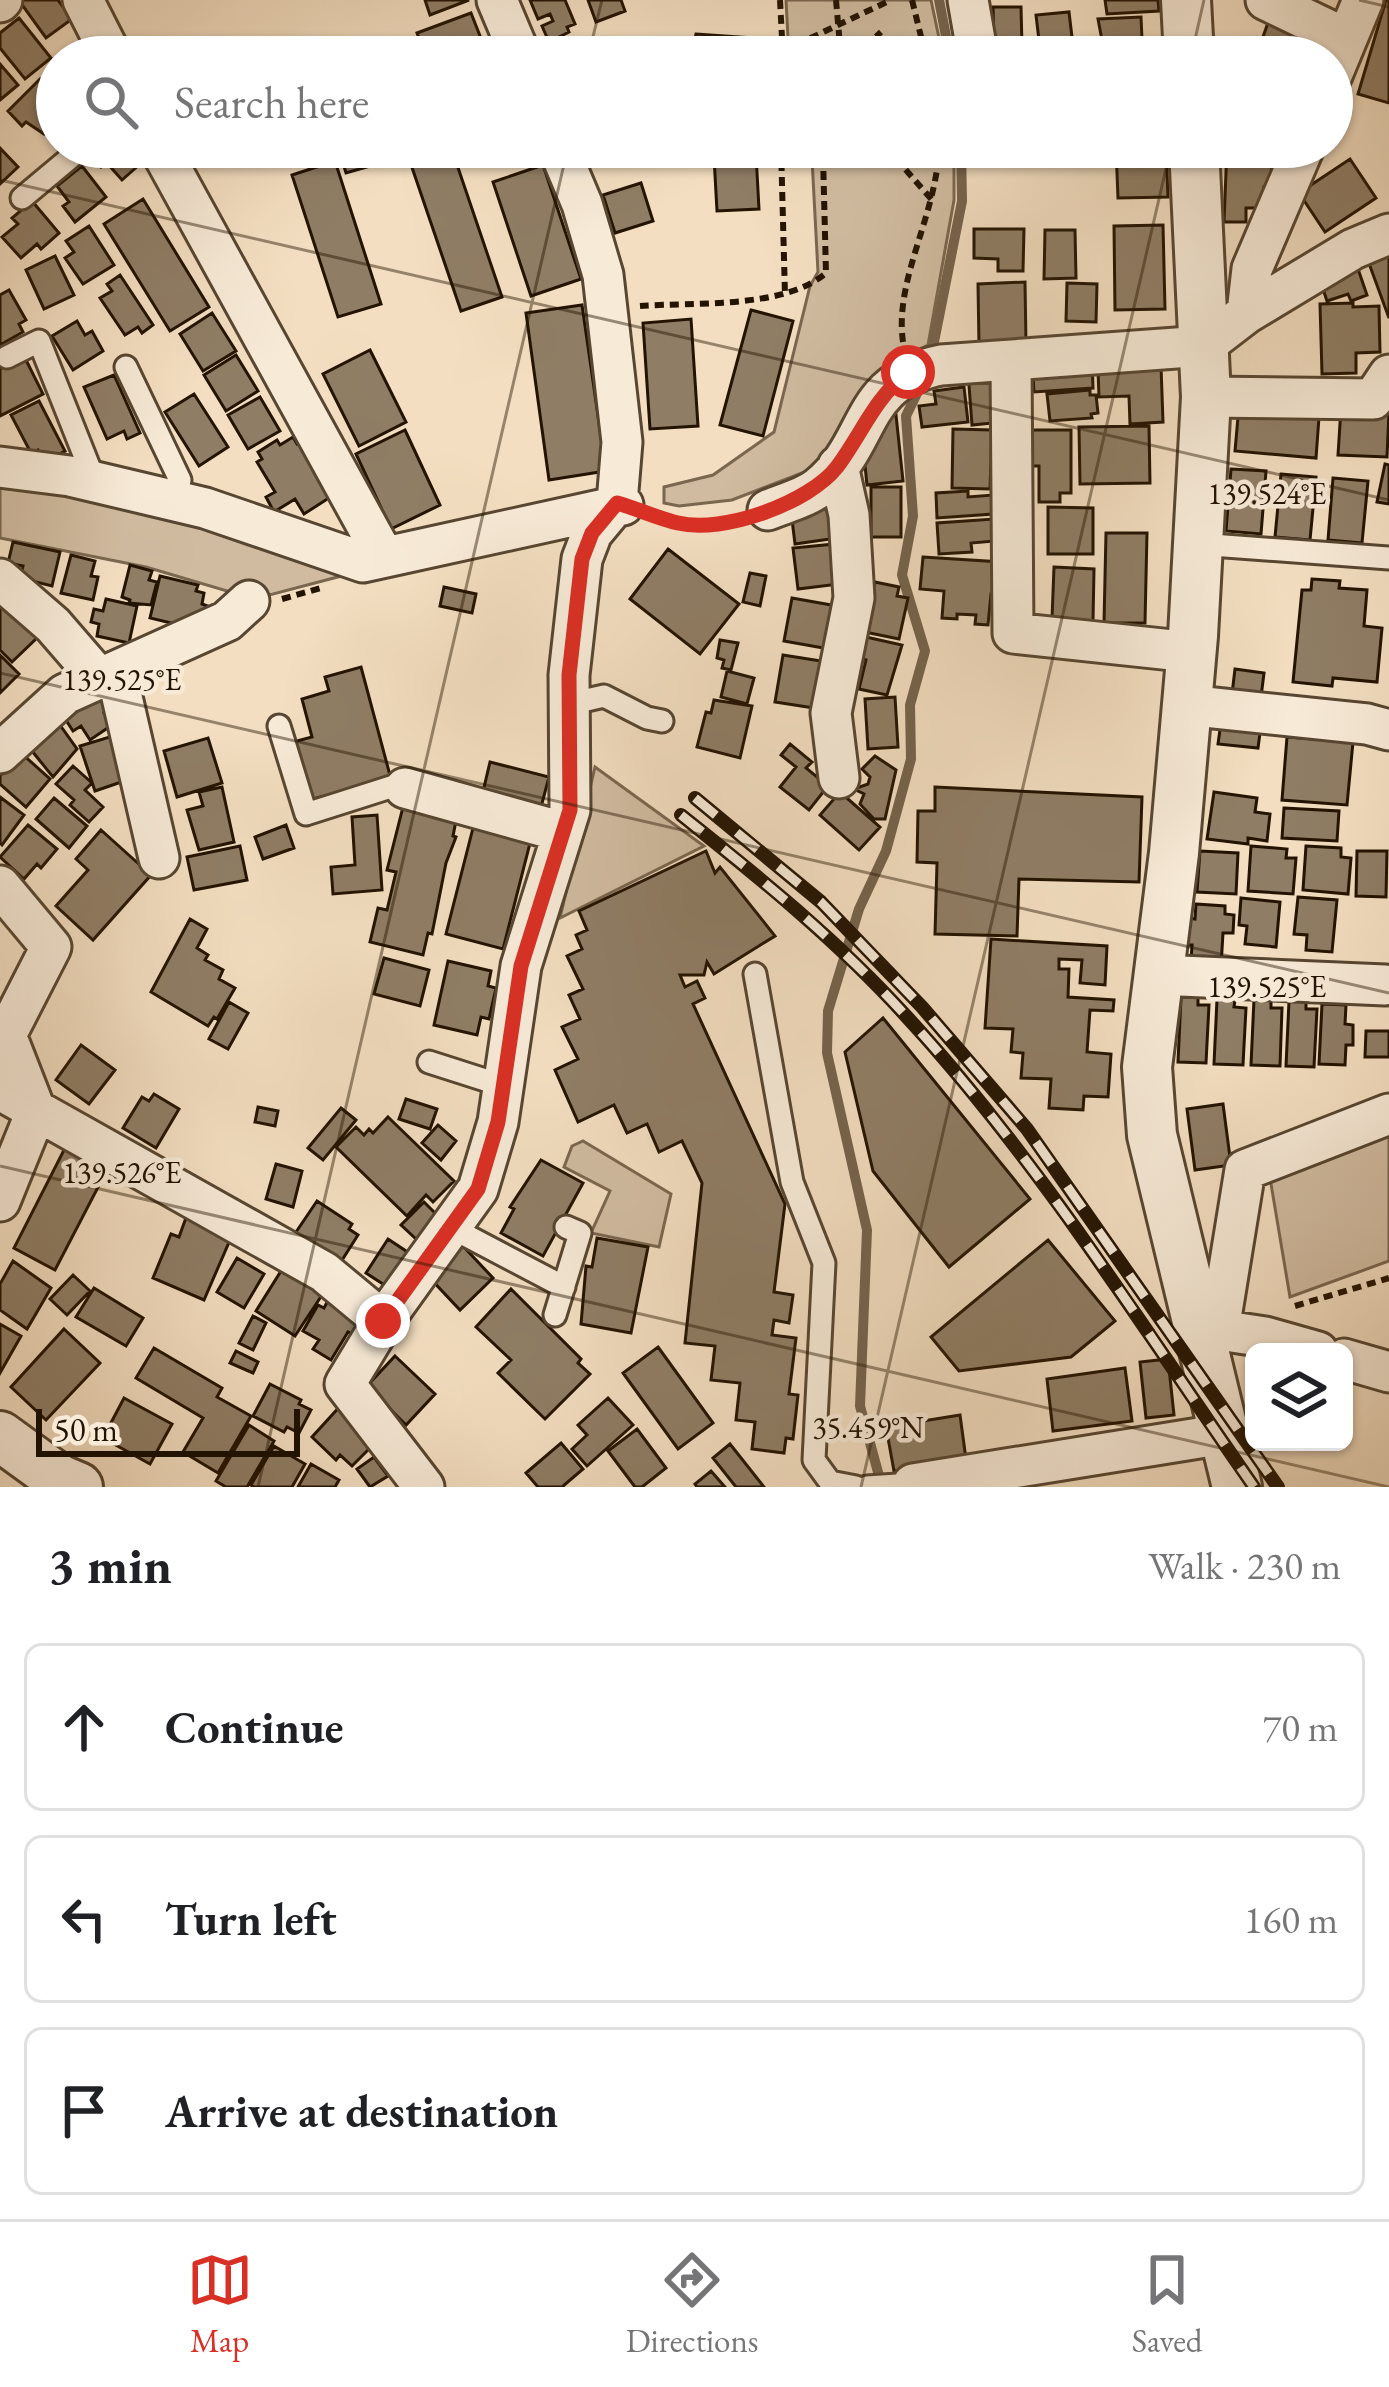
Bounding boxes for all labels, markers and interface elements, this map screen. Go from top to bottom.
search box [36,36,1353,168]
icon: search [78,69,144,135]
text: Search here [174,73,369,131]
route start [881,345,935,399]
text: 139.524°E [1208,474,1327,513]
text: 139.525°E [63,660,182,699]
text: 139.525°E [1208,967,1327,1006]
text: 139.526°E [63,1153,182,1192]
route end [356,1294,410,1348]
map controls [1245,1343,1353,1451]
button: layers [1245,1343,1353,1451]
scale bar [36,1403,300,1456]
text: 50 m [54,1408,118,1451]
text: 35.459°N [812,1408,924,1447]
text: 3 min [48,1532,172,1598]
text: Walk · 230 m [1148,1540,1341,1591]
icon: ahead [51,1694,117,1760]
text: Continue [165,1698,343,1756]
text: 70 m [1262,1702,1338,1753]
icon: left [51,1886,117,1952]
text: Turn left [165,1890,337,1948]
text: 160 m [1244,1894,1338,1945]
icon: arrive [51,2078,117,2144]
text: Arrive at destination [165,2082,558,2140]
tab: Map [187,2247,253,2362]
tab: Directions [626,2247,759,2362]
tab: Saved [1132,2247,1202,2362]

